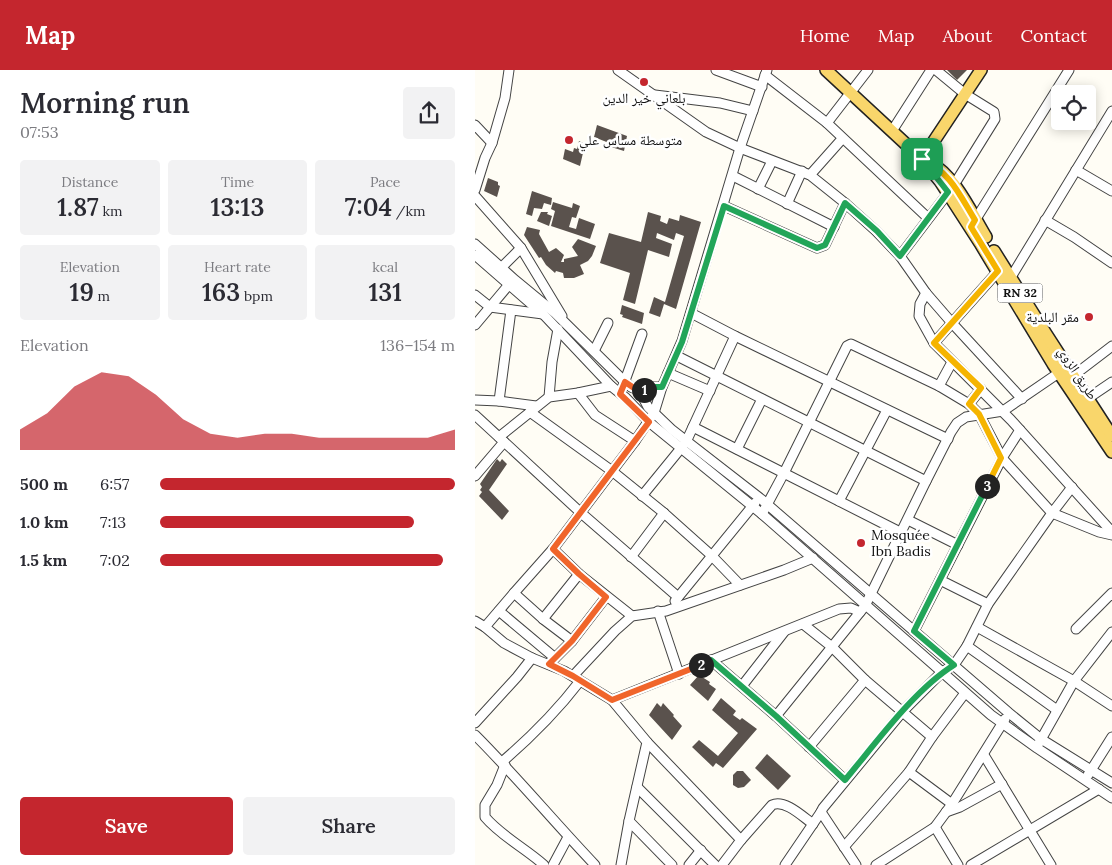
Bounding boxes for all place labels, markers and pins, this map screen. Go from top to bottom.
marker: بلعاني خير الدين [638,76,650,88]
place label: بلعاني خير الدين [603,89,686,110]
place label: متوسطة مساس علي [579,131,682,152]
marker: متوسطة مساس علي [563,134,575,146]
pin [901,138,943,180]
place label: مقر البلدية [1026,308,1079,326]
marker: مقر البلدية [1083,311,1095,323]
pin: 1 [631,378,657,402]
pin: 3 [975,474,999,498]
place label: Mosquée Ibn Badis [871,526,931,560]
marker: Mosquée Ibn Badis [855,537,867,549]
pin: 2 [689,652,713,678]

